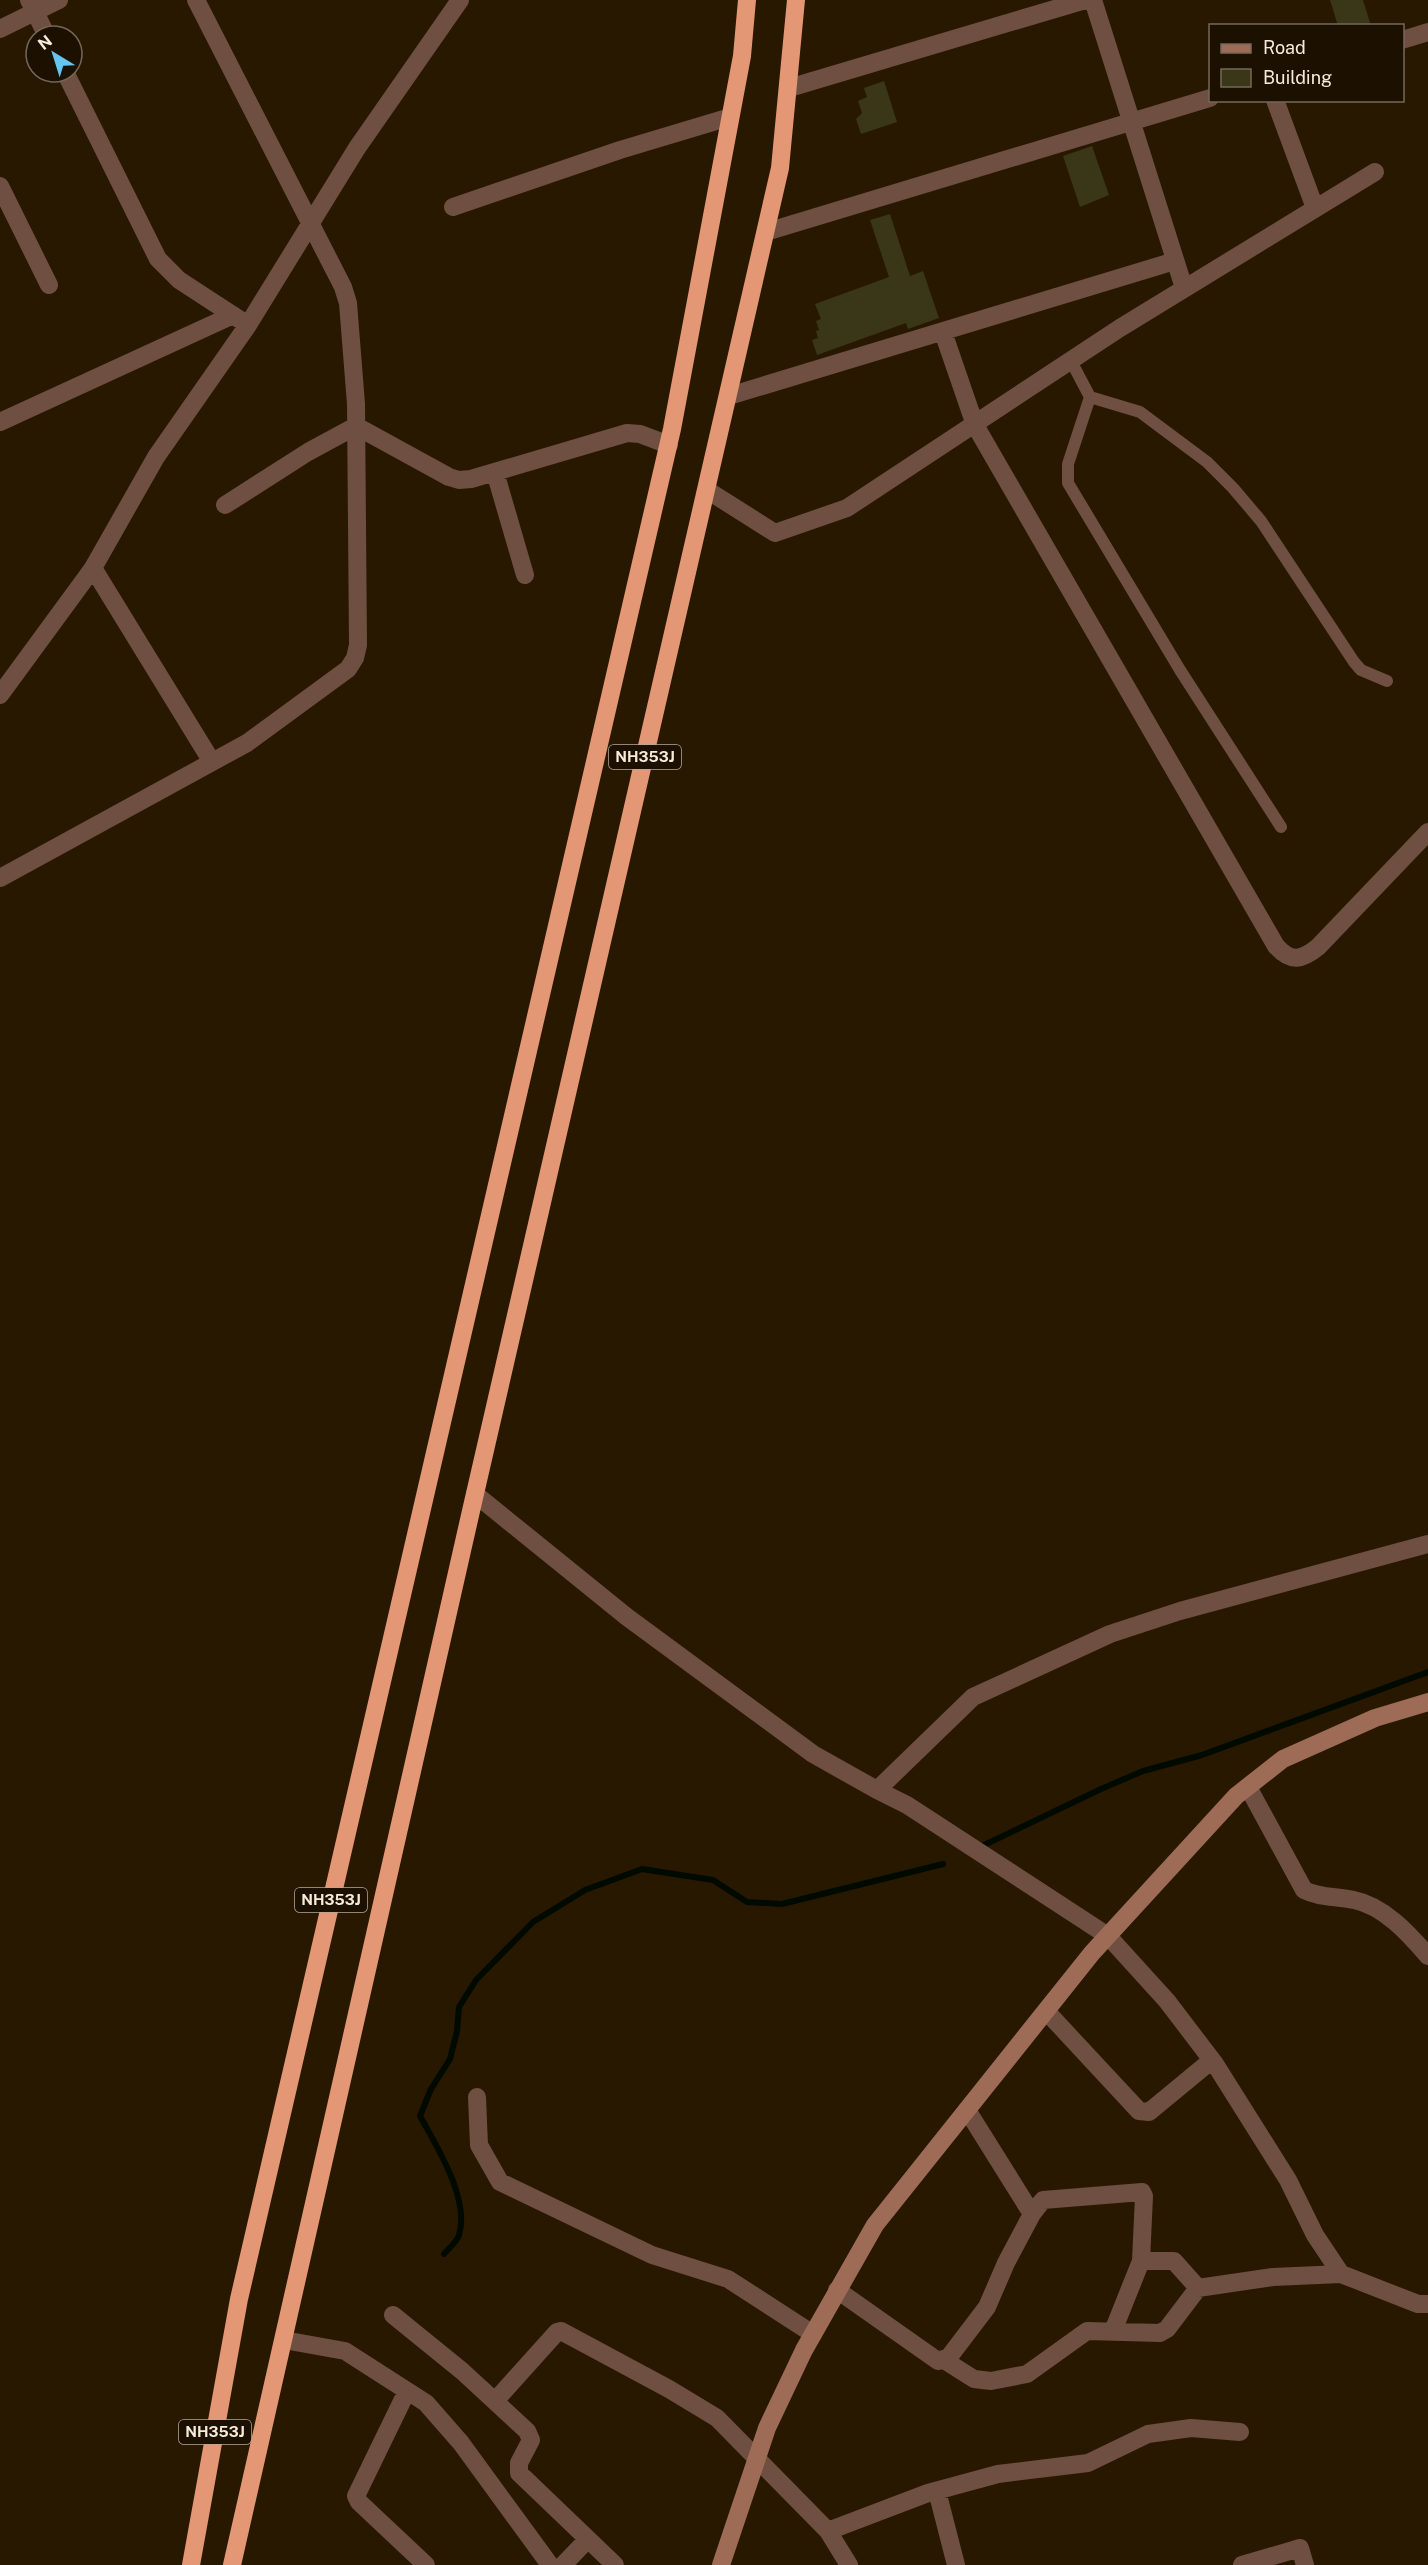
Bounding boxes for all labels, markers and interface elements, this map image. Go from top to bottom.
north arrow [24,24,84,84]
legend [1209,24,1404,102]
text: N [34,31,56,54]
text: Road [1263,37,1306,58]
text: Building [1263,67,1332,88]
road number: NH353J [609,745,681,769]
road number: NH353J [295,1888,367,1912]
road number: NH353J [179,2420,251,2444]

